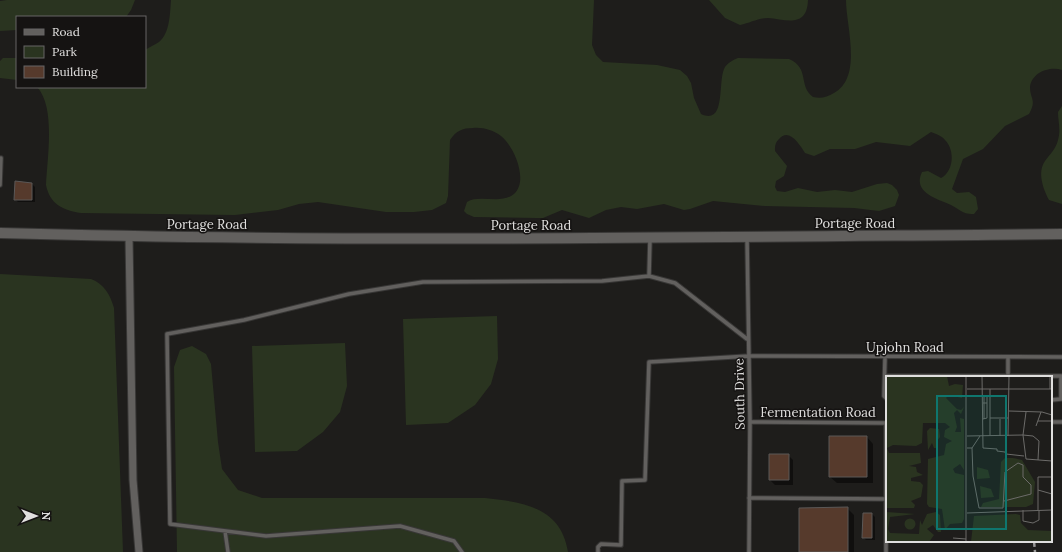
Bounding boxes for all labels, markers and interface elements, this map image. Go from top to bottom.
legend [16,16,146,88]
text: Road [52,24,80,39]
text: Park [52,44,78,59]
text: Building [52,64,98,79]
street label: Portage Road [815,215,896,232]
street label: Portage Road [167,216,248,233]
street label: Portage Road [491,217,572,234]
street label: Upjohn Road [866,339,944,356]
street label: South Drive [730,358,749,430]
inset map [886,376,1052,542]
street label: Fermentation Road [760,404,876,421]
north arrow [16,496,56,536]
text: N [39,512,53,521]

